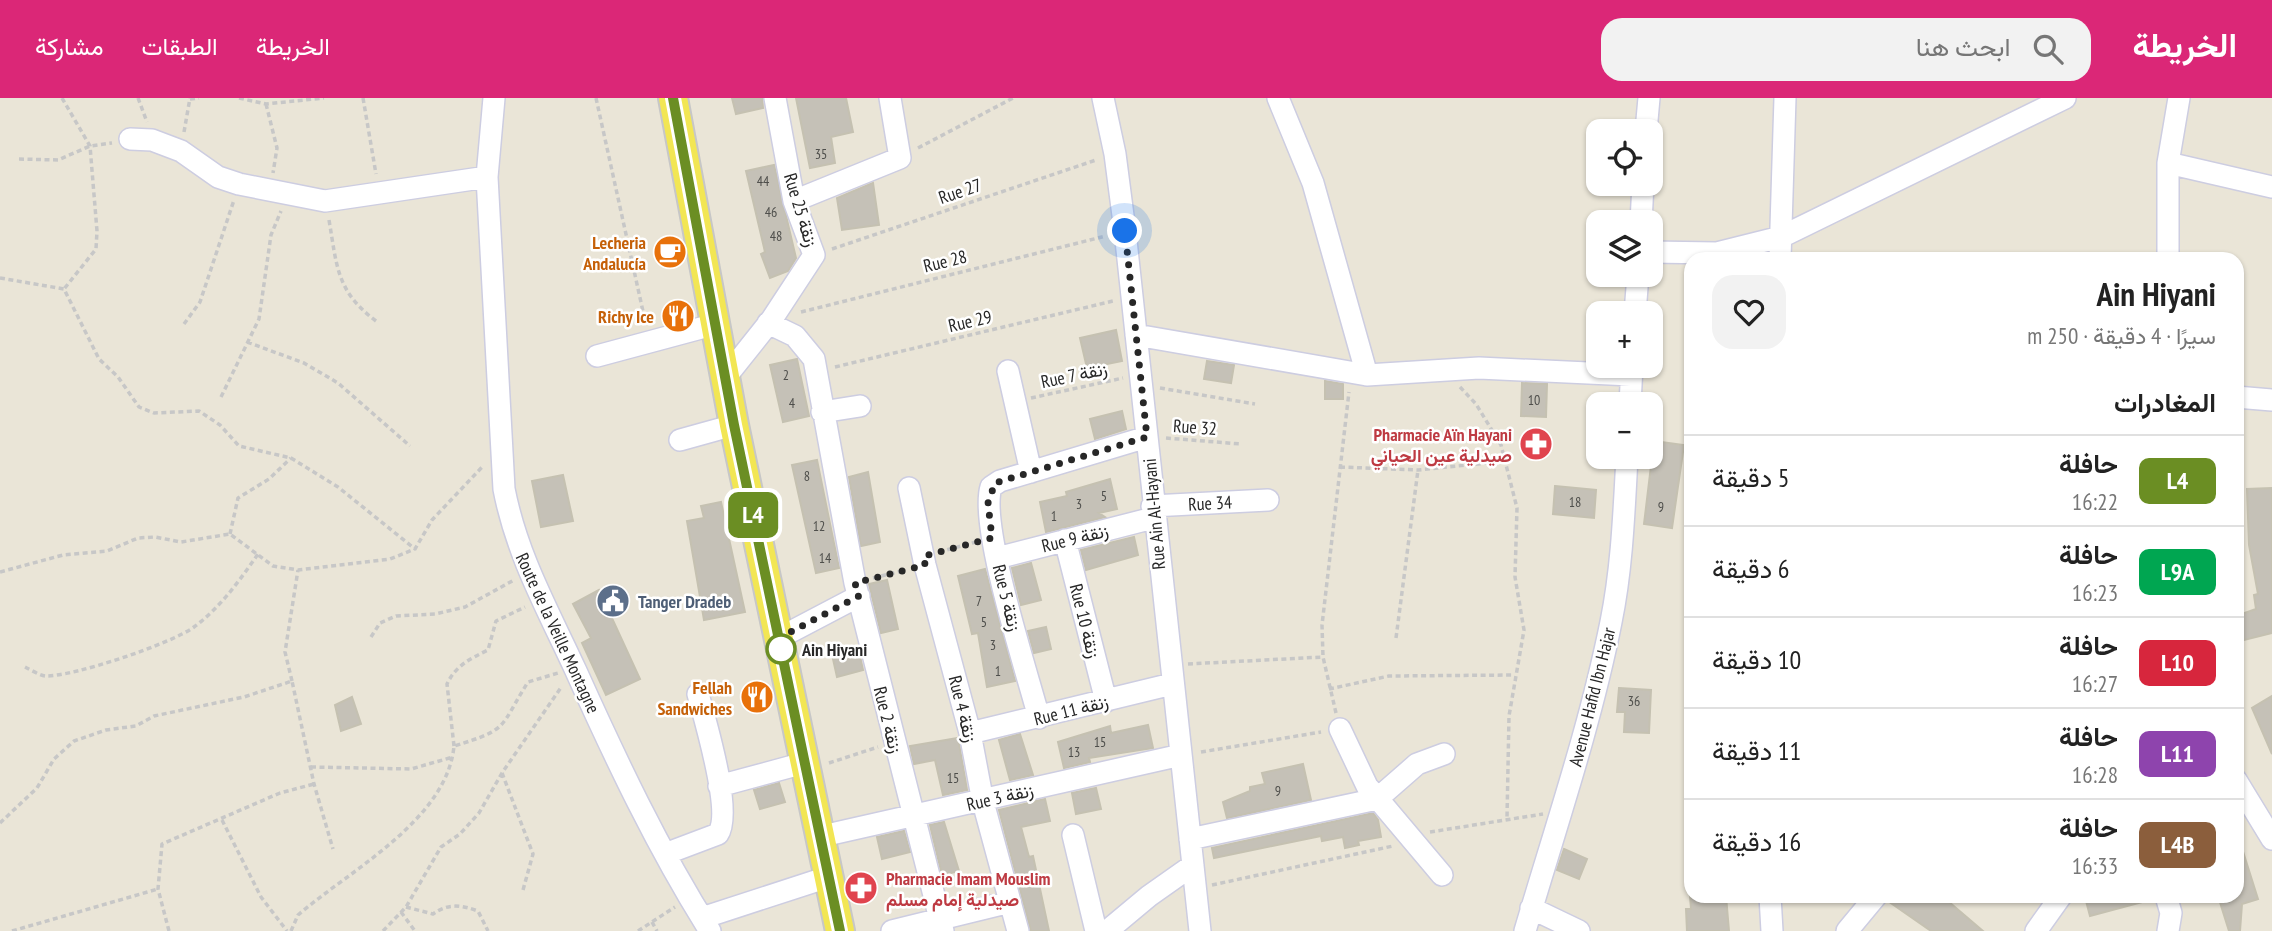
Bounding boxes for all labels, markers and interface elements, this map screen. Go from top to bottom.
search box [1601,18,2091,81]
text: الخريطة [2133,23,2237,66]
text: ابحث هنا [1916,30,2011,63]
icon: search [2029,30,2067,68]
text: مشاركة [35,31,103,62]
text: الطبقات [141,31,218,62]
text: الخريطة [256,31,330,62]
map controls [1586,119,1663,469]
button: locate [1586,119,1663,196]
house number: 35 [815,145,827,163]
street label: Rue 25 زنقة [779,170,823,250]
house number: 44 [757,172,770,190]
street label: Rue 27 [935,173,985,209]
house number: 46 [765,203,777,221]
button: layers [1586,210,1663,287]
your location [1107,213,1142,248]
house number: 48 [770,227,782,245]
place label: Lecheria Andalucía [582,231,646,275]
cafe icon: Lecheria Andalucía [651,233,689,271]
street label: Rue 28 [921,245,969,277]
text: Ain Hiyani [2096,272,2216,315]
button: heart [1712,275,1786,349]
restaurant icon: Richy Ice [659,297,697,335]
button: + [1586,301,1663,378]
place label: Richy Ice [598,305,654,328]
street label: Rue 29 [946,305,994,337]
text: سيرًا · 4 دقيقة · 250 m [2027,321,2216,350]
street label: Rue 7 زنقة [1039,357,1109,393]
house number: 2 [783,366,789,384]
text: المغادرات [2114,386,2216,419]
house number: 10 [1528,391,1540,409]
button: − [1586,392,1663,469]
house number: 4 [789,394,796,412]
street label: Rue 32 [1172,414,1218,440]
place label: Pharmacie Aïn Hayani صيدلية عين الحياني [1371,423,1512,471]
pharmacy icon: Pharmacie Aïn Hayani صيدلية عين الحياني [1517,425,1555,463]
text: حافلة [2059,447,2118,480]
street label: Rue Ain Al-Hayani [1138,457,1170,571]
text: 5 دقيقة [1712,461,1789,494]
text: L4 [2167,465,2188,496]
house number: 8 [804,467,810,485]
house number: 5 [1101,487,1107,505]
text: 16:22 [2072,487,2118,516]
street label: Rue 34 [1187,490,1233,516]
line badge: L4 [722,492,784,538]
house number: 18 [1569,493,1581,511]
house number: 3 [1076,495,1082,513]
house number: 9 [1658,498,1664,516]
text: L4 [742,499,764,530]
house number: 1 [1051,507,1057,525]
house number: 12 [813,517,825,535]
street label: Rue 9 زنقة [1039,519,1111,557]
text: حافلة [2059,538,2118,571]
street label: Route de la Veille Montagne [511,549,605,717]
house number: 14 [819,549,832,567]
text: 6 دقيقة [1712,552,1789,585]
text: L9A [2161,556,2194,587]
street label: Rue 5 زنقة [988,562,1026,634]
text: 16:23 [2072,578,2118,607]
street label: Rue 10 زنقة [1065,581,1105,661]
public building icon: Tanger Dradeb [594,582,632,620]
place label: Tanger Dradeb [638,590,731,613]
house number: 7 [976,592,982,610]
house number: 5 [981,613,987,631]
street label: Avenue Hafid Ibn Hajar [1564,625,1620,769]
text: حافلة [2059,629,2118,662]
marker: Ain Hiyani [766,634,796,664]
house number: 3 [990,636,996,654]
place label: Ain Hiyani [801,638,867,661]
text: 10 دقيقة [1712,643,1801,676]
text: L10 [2161,647,2194,678]
house number: 1 [995,662,1001,680]
text: 16:27 [2072,669,2118,698]
street label: Rue 4 زنقة [944,673,982,745]
place label: Fellah Sandwiches [657,676,732,720]
restaurant icon: Fellah Sandwiches [738,678,776,716]
street label: Rue 2 زنقة [869,684,907,756]
street label: Rue 11 زنقة [1031,690,1111,730]
house number: 36 [1628,692,1640,710]
text: حافلة [2059,720,2118,753]
house number: 15 [1094,733,1106,751]
text: 11 دقيقة [1712,734,1801,767]
text: L11 [2161,738,2194,769]
house number: 13 [1068,743,1080,761]
text: 16:28 [2072,760,2118,789]
house number: 15 [947,769,959,787]
street label: Rue 3 زنقة [964,778,1036,816]
house number: 9 [1275,782,1281,800]
text: حافلة [2059,811,2118,844]
text: 16 دقيقة [1712,825,1801,858]
text: L4B [2161,829,2194,860]
text: 16:33 [2072,851,2118,880]
place label: Pharmacie Imam Mouslim صيدلية إمام مسلم [886,867,1050,912]
pharmacy icon: Pharmacie Imam Mouslim صيدلية إمام مسلم [842,869,880,907]

